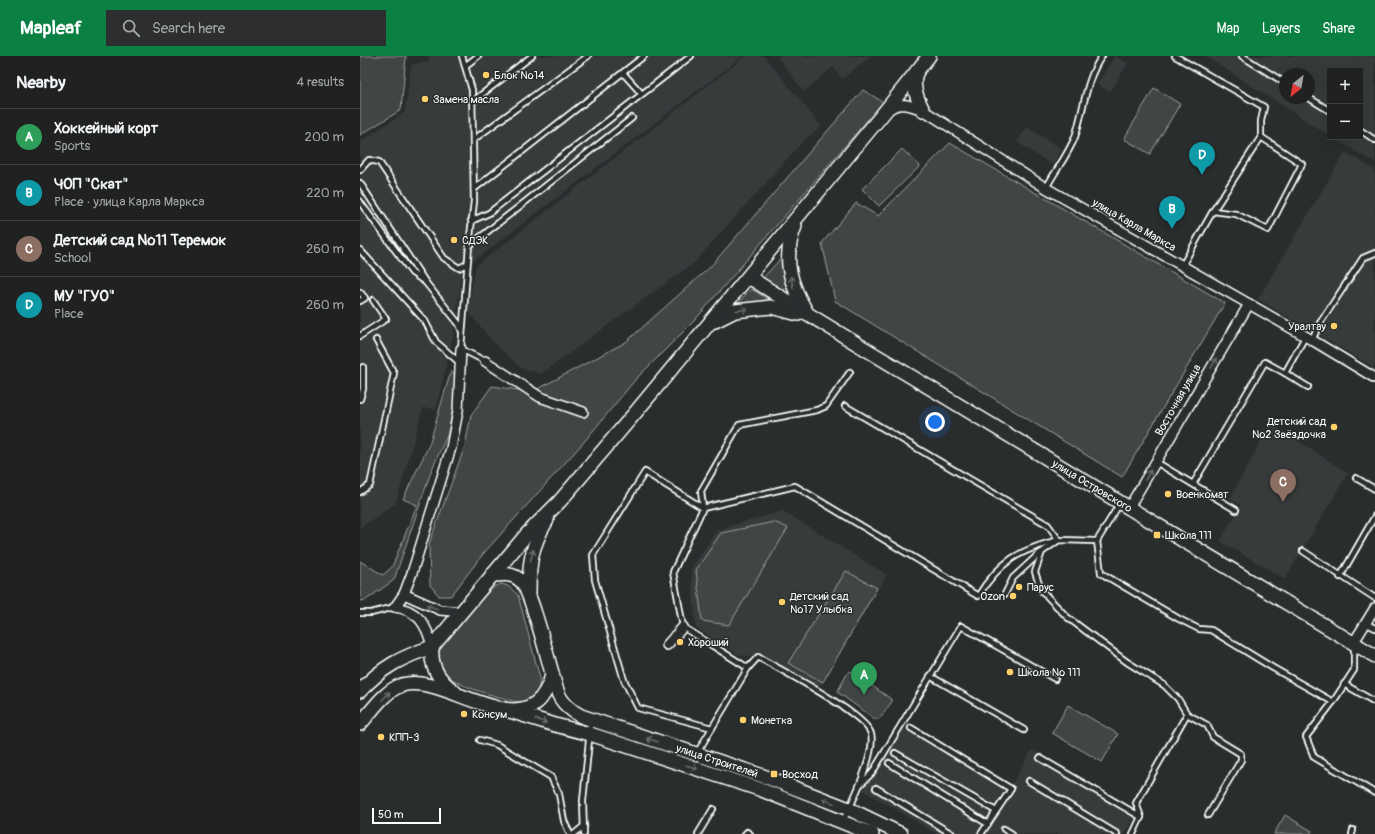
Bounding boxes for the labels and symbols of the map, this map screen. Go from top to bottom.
north arrow [1279,68,1315,104]
place label: Блок №14 [494,69,545,82]
marker: Блок №14 [481,70,491,80]
place label: Замена масла [433,93,499,106]
marker: Замена масла [420,94,430,104]
pin: D [1189,142,1215,175]
street label: улица Карла Маркса [1089,195,1178,254]
pin: B [1159,196,1185,229]
place label: СДЭК [462,234,488,247]
marker: СДЭК [449,235,459,245]
one-way arrow [788,276,796,289]
one-way arrow [735,306,748,314]
place label: Уралтау [1288,320,1326,333]
marker: Уралтау [1329,321,1339,331]
one-way arrow [1211,357,1219,369]
street label: Восточная улица [1152,362,1204,438]
your location [925,412,945,432]
place label: Детский сад №2 Звёздочка [1252,415,1326,441]
marker: Детский сад №2 Звёздочка [1329,422,1339,432]
street label: улица Островского [1049,456,1134,515]
one-way arrow [1145,469,1153,481]
pin: C [1270,469,1296,502]
place label: Военкомат [1176,488,1229,501]
marker: Военкомат [1163,489,1173,499]
place label: Школа 111 [1165,529,1212,542]
marker: Школа 111 [1152,530,1162,540]
one-way arrow [528,549,536,562]
place label: Парус [1027,581,1055,594]
marker: Парус [1014,582,1024,592]
place label: Детский сад №17 Улыбка [789,590,852,616]
place label: Ozon [980,590,1005,603]
marker: Ozon [1008,591,1018,601]
marker: Детский сад №17 Улыбка [777,597,787,607]
one-way arrow [426,603,439,610]
place label: Хороший [688,636,729,649]
marker: Хороший [675,637,685,647]
pin: A [851,662,877,695]
place label: Школа № 111 [1018,666,1081,679]
marker: Школа № 111 [1005,667,1015,677]
one-way arrow [381,691,390,701]
place label: Консум [472,708,507,721]
marker: Консум [459,709,469,719]
place label: Монетка [751,714,792,727]
marker: Монетка [738,715,748,725]
one-way arrow [534,718,547,725]
place label: КПП-3 [389,731,419,744]
marker: КПП-3 [376,732,386,742]
one-way arrow [646,736,659,743]
street label: улица Строителей [673,741,760,780]
one-way arrow [685,764,698,771]
place label: Восход [782,768,818,781]
marker: Восход [769,769,779,779]
one-way arrow [822,796,834,804]
scale bar [372,806,441,825]

